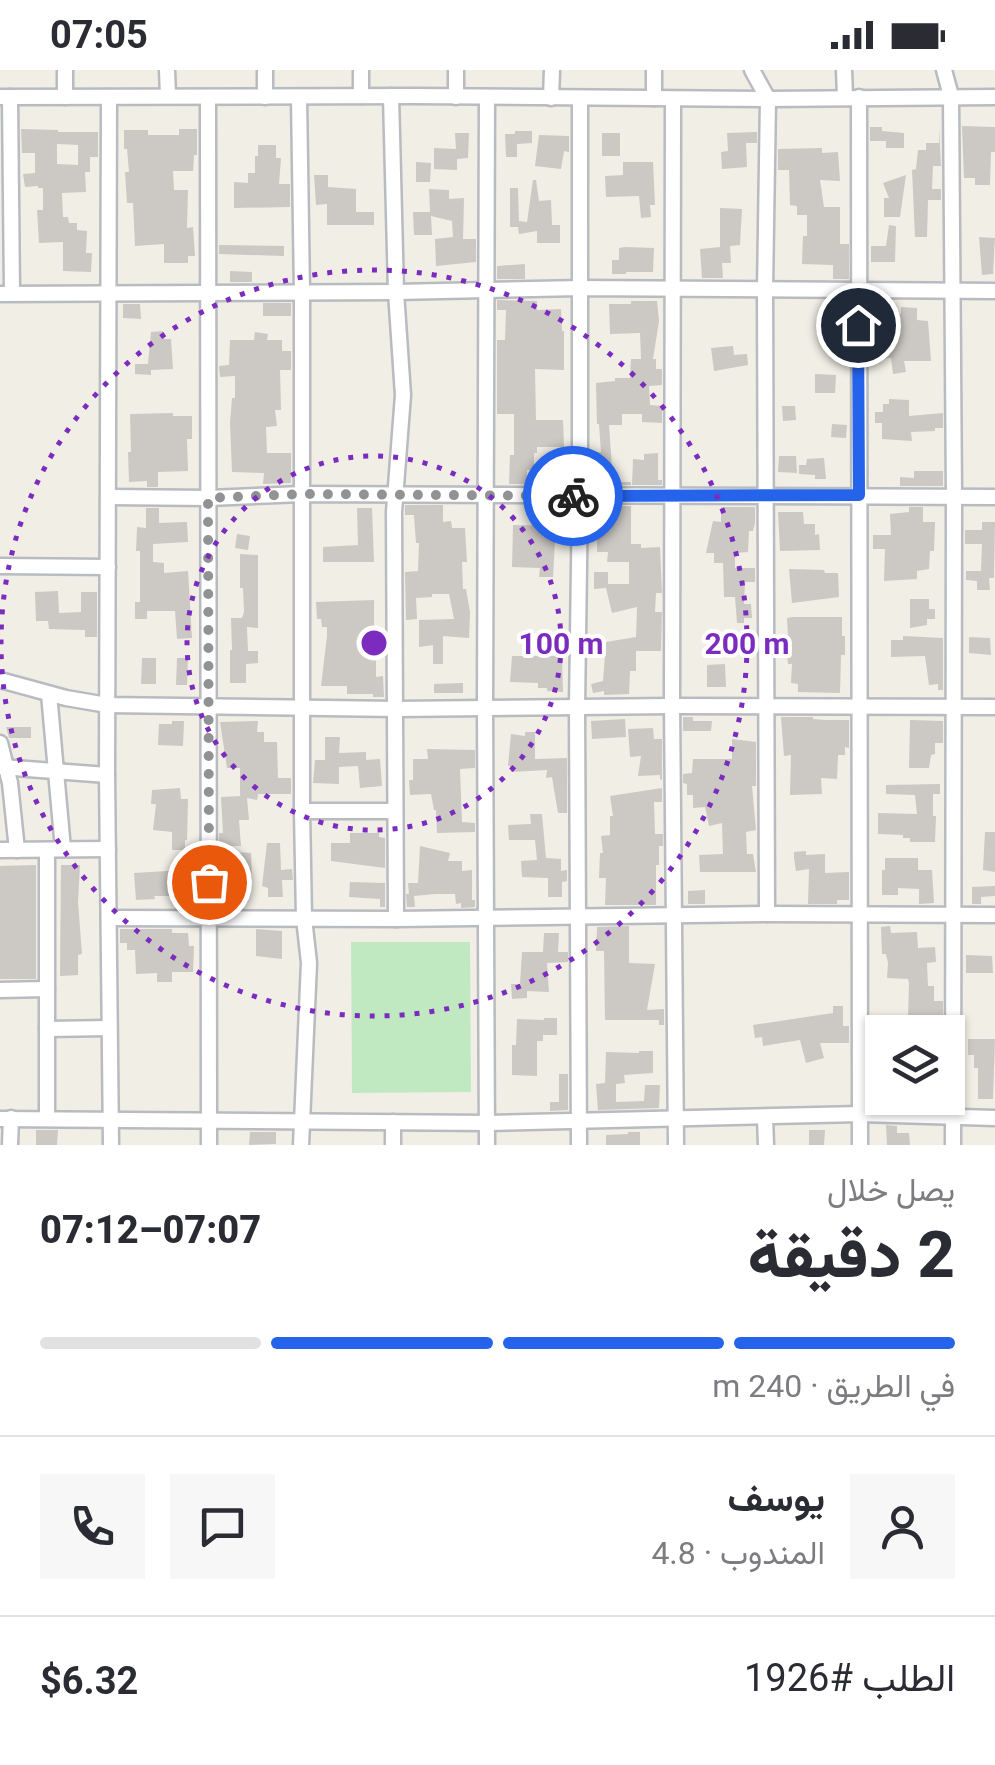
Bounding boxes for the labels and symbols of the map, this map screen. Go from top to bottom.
pin [816,283,901,368]
courier [523,446,623,546]
centre of rings [356,625,392,661]
text: 100 m [518,626,604,661]
text: 200 m [704,626,790,661]
pin [167,840,252,925]

